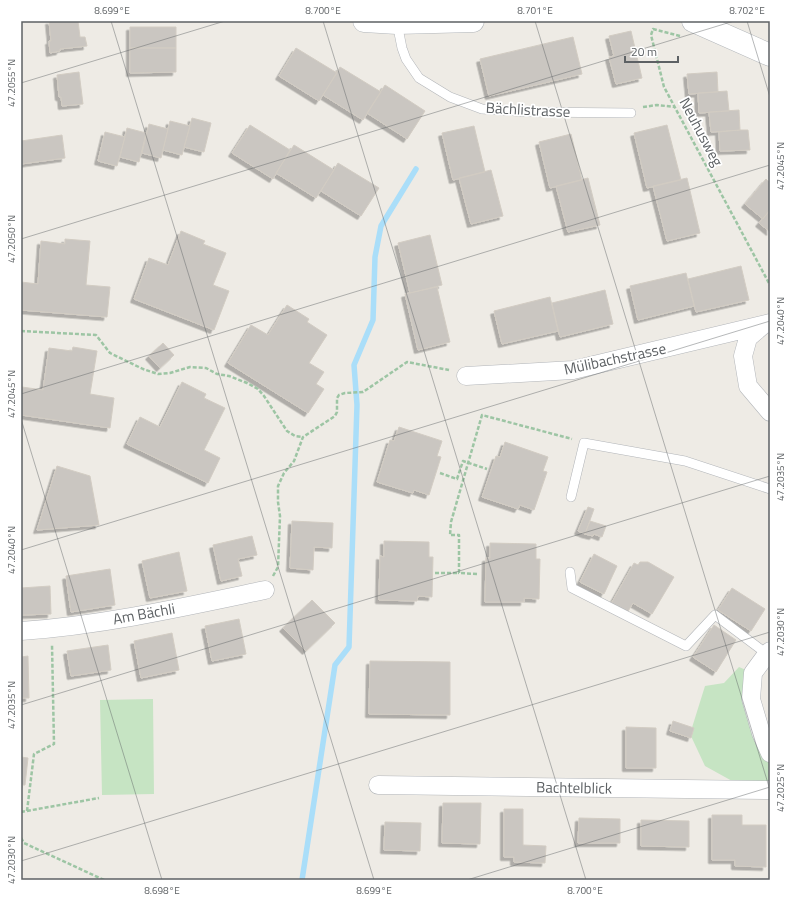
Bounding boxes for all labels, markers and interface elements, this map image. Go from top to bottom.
text: 8.699°E [94,3,130,18]
text: 8.700°E [305,3,341,18]
text: 8.701°E [517,3,553,18]
text: 8.702°E [729,3,765,18]
scale bar [625,38,678,64]
text: 20 m [631,42,657,61]
text: 47.2055°N [4,59,19,107]
street label: Neuhusweg [674,93,729,171]
street label: Bächlistrasse [485,96,571,123]
text: 47.2045°N [773,142,788,190]
text: 47.2050°N [4,215,19,263]
text: 47.2040°N [773,297,788,345]
street label: Mülibachstrasse [562,336,668,381]
text: 47.2045°N [4,370,19,418]
text: 47.2035°N [773,453,788,501]
text: 47.2040°N [4,526,19,574]
street label: Am Bächli [111,597,177,630]
text: 47.2030°N [773,608,788,656]
text: 47.2035°N [4,681,19,729]
text: 47.2025°N [773,764,788,812]
street label: Bachtelblick [536,775,612,800]
text: 47.2030°N [4,836,19,884]
text: 8.698°E [144,883,180,898]
text: 8.699°E [356,883,392,898]
text: 8.700°E [567,883,603,898]

